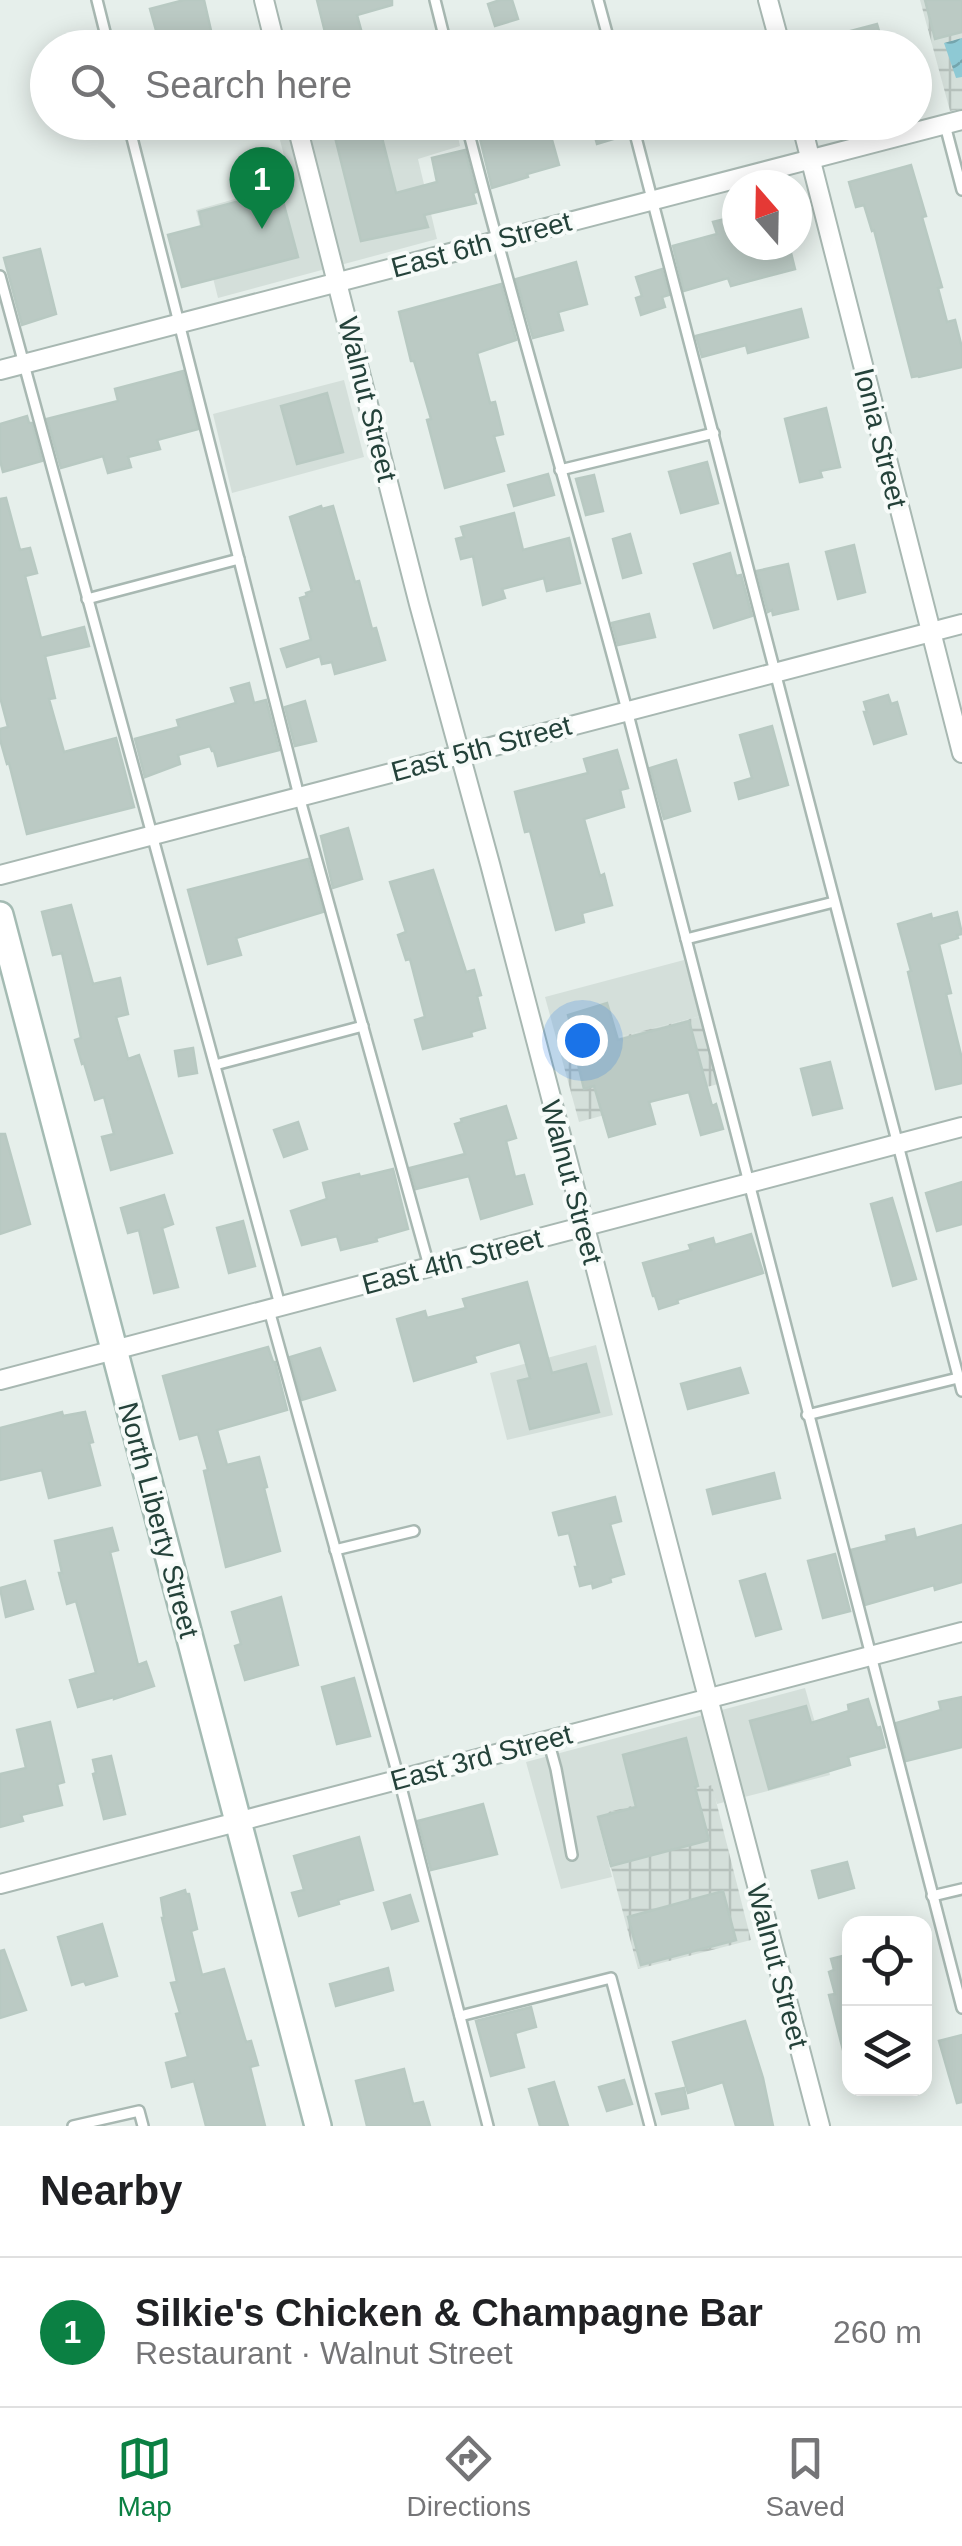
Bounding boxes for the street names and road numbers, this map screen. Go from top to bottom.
street label: East 6th Street [388,205,575,283]
street label: Walnut Street [332,314,403,485]
street label: Ionia Street [848,365,913,512]
street label: East 5th Street [388,709,575,787]
street label: Walnut Street [535,1097,608,1268]
street label: East 4th Street [359,1222,546,1300]
street label: North Liberty Street [112,1399,205,1642]
street label: East 3rd Street [387,1718,576,1797]
street label: Walnut Street [741,1881,814,2052]

